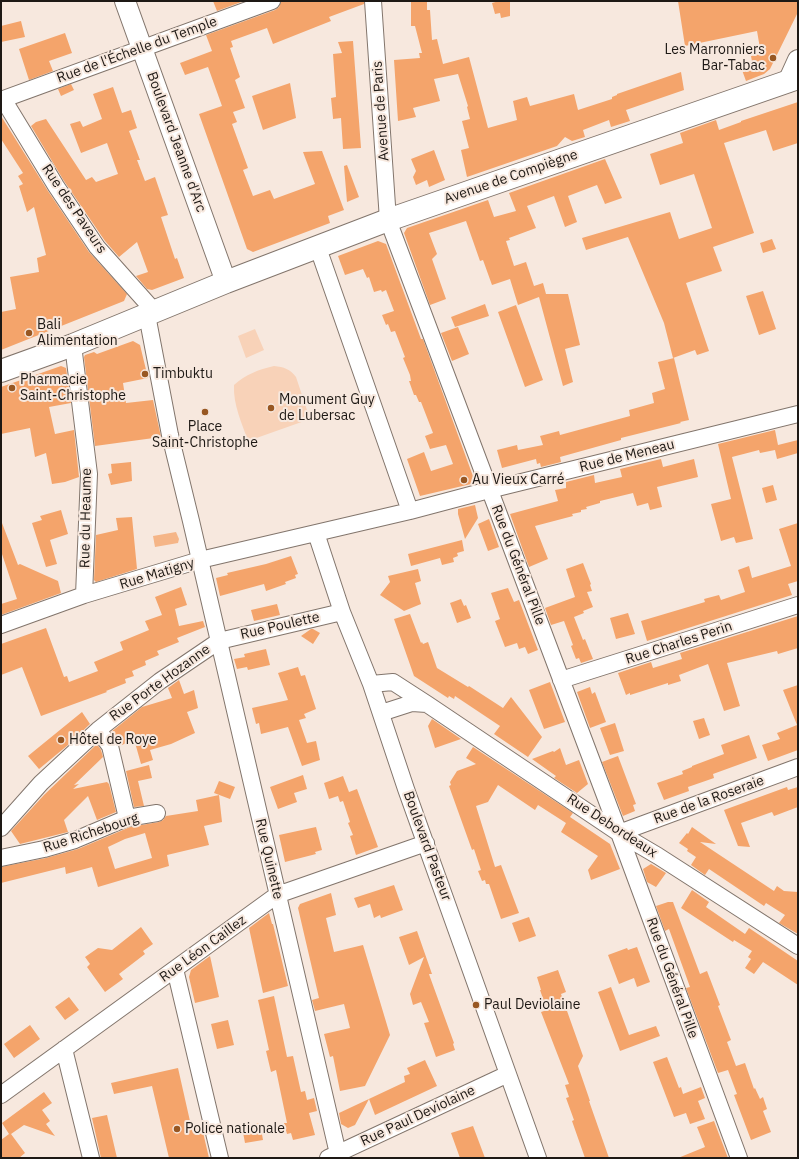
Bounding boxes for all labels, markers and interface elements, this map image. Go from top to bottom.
street label: Rue de l'Échelle du Temple [55,13,219,87]
place label: Les Marronniers Bar-Tabac [664,42,765,74]
marker: Les Marronniers Bar-Tabac [768,53,778,63]
street label: Avenue de Paris [369,60,393,162]
street label: Boulevard Jeanne d'Arc [143,70,209,214]
street label: Avenue de Compiègne [442,146,580,208]
street label: Rue des Paveurs [38,161,110,257]
place label: Bali Alimentation [37,317,118,350]
marker: Bali Alimentation [24,328,34,338]
place label: Timbuktu [153,366,213,382]
marker: Timbuktu [140,369,150,379]
place label: Pharmacie Saint-Christophe [20,372,126,404]
marker: Pharmacie Saint-Christophe [7,383,17,393]
place label: Monument Guy de Lubersac [279,392,375,424]
marker: Monument Guy de Lubersac [266,403,276,413]
marker: Place Saint-Christophe [200,407,210,417]
place label: Place Saint-Christophe [152,419,258,452]
street label: Rue de Meneau [578,436,676,476]
street label: Rue du Heaume [77,468,95,568]
place label: Au Vieux Carré [472,472,564,488]
marker: Au Vieux Carré [459,475,469,485]
street label: Rue du Général Pille [487,503,549,627]
street label: Rue Matigny [118,555,196,593]
street label: Rue Poulette [239,609,321,643]
street label: Rue Charles Perin [623,618,735,668]
street label: Rue Porte Hozanne [106,641,214,725]
place label: Hôtel de Roye [69,732,157,748]
marker: Hôtel de Roye [56,735,66,745]
street label: Rue de la Roseraie [651,772,767,828]
street label: Boulevard Pasteur [399,789,455,903]
street label: Rue Debordeaux [564,791,660,861]
street label: Rue Richebourg [41,810,141,856]
street label: Rue Quinette [252,817,286,901]
street label: Rue Léon Caillez [156,912,250,986]
street label: Rue du Général Pille [642,915,702,1041]
place label: Paul Deviolaine [484,997,581,1013]
marker: Paul Deviolaine [471,1000,481,1010]
street label: Rue Paul Deviolaine [358,1082,478,1150]
place label: Police nationale [185,1121,285,1137]
marker: Police nationale [172,1124,182,1134]

